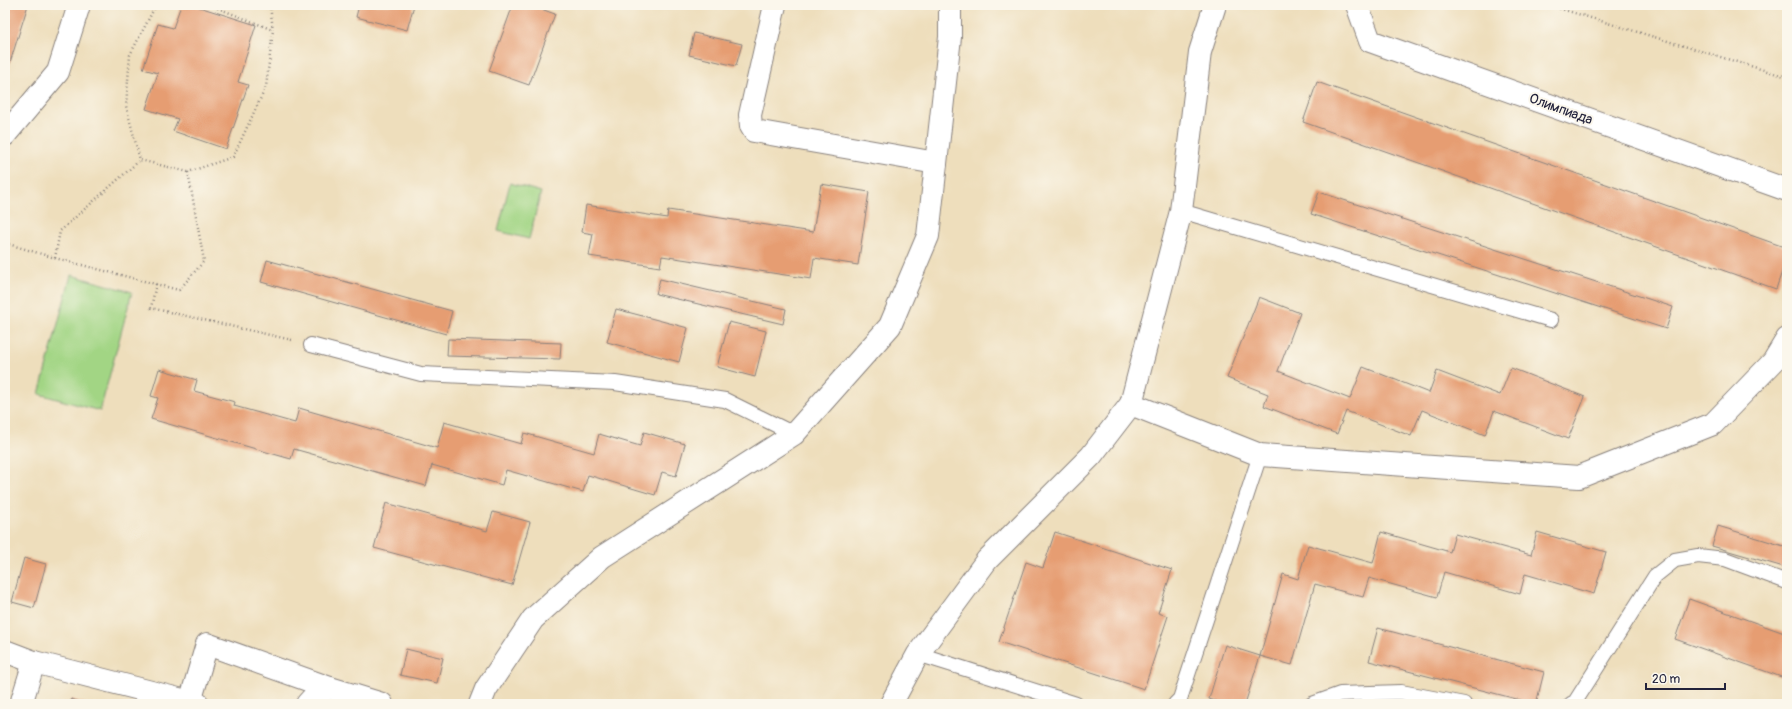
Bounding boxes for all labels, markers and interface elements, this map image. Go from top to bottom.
street label: Олимпиада [1527,90,1595,128]
scale bar [1646,665,1725,691]
text: 20 m [1652,672,1681,687]

